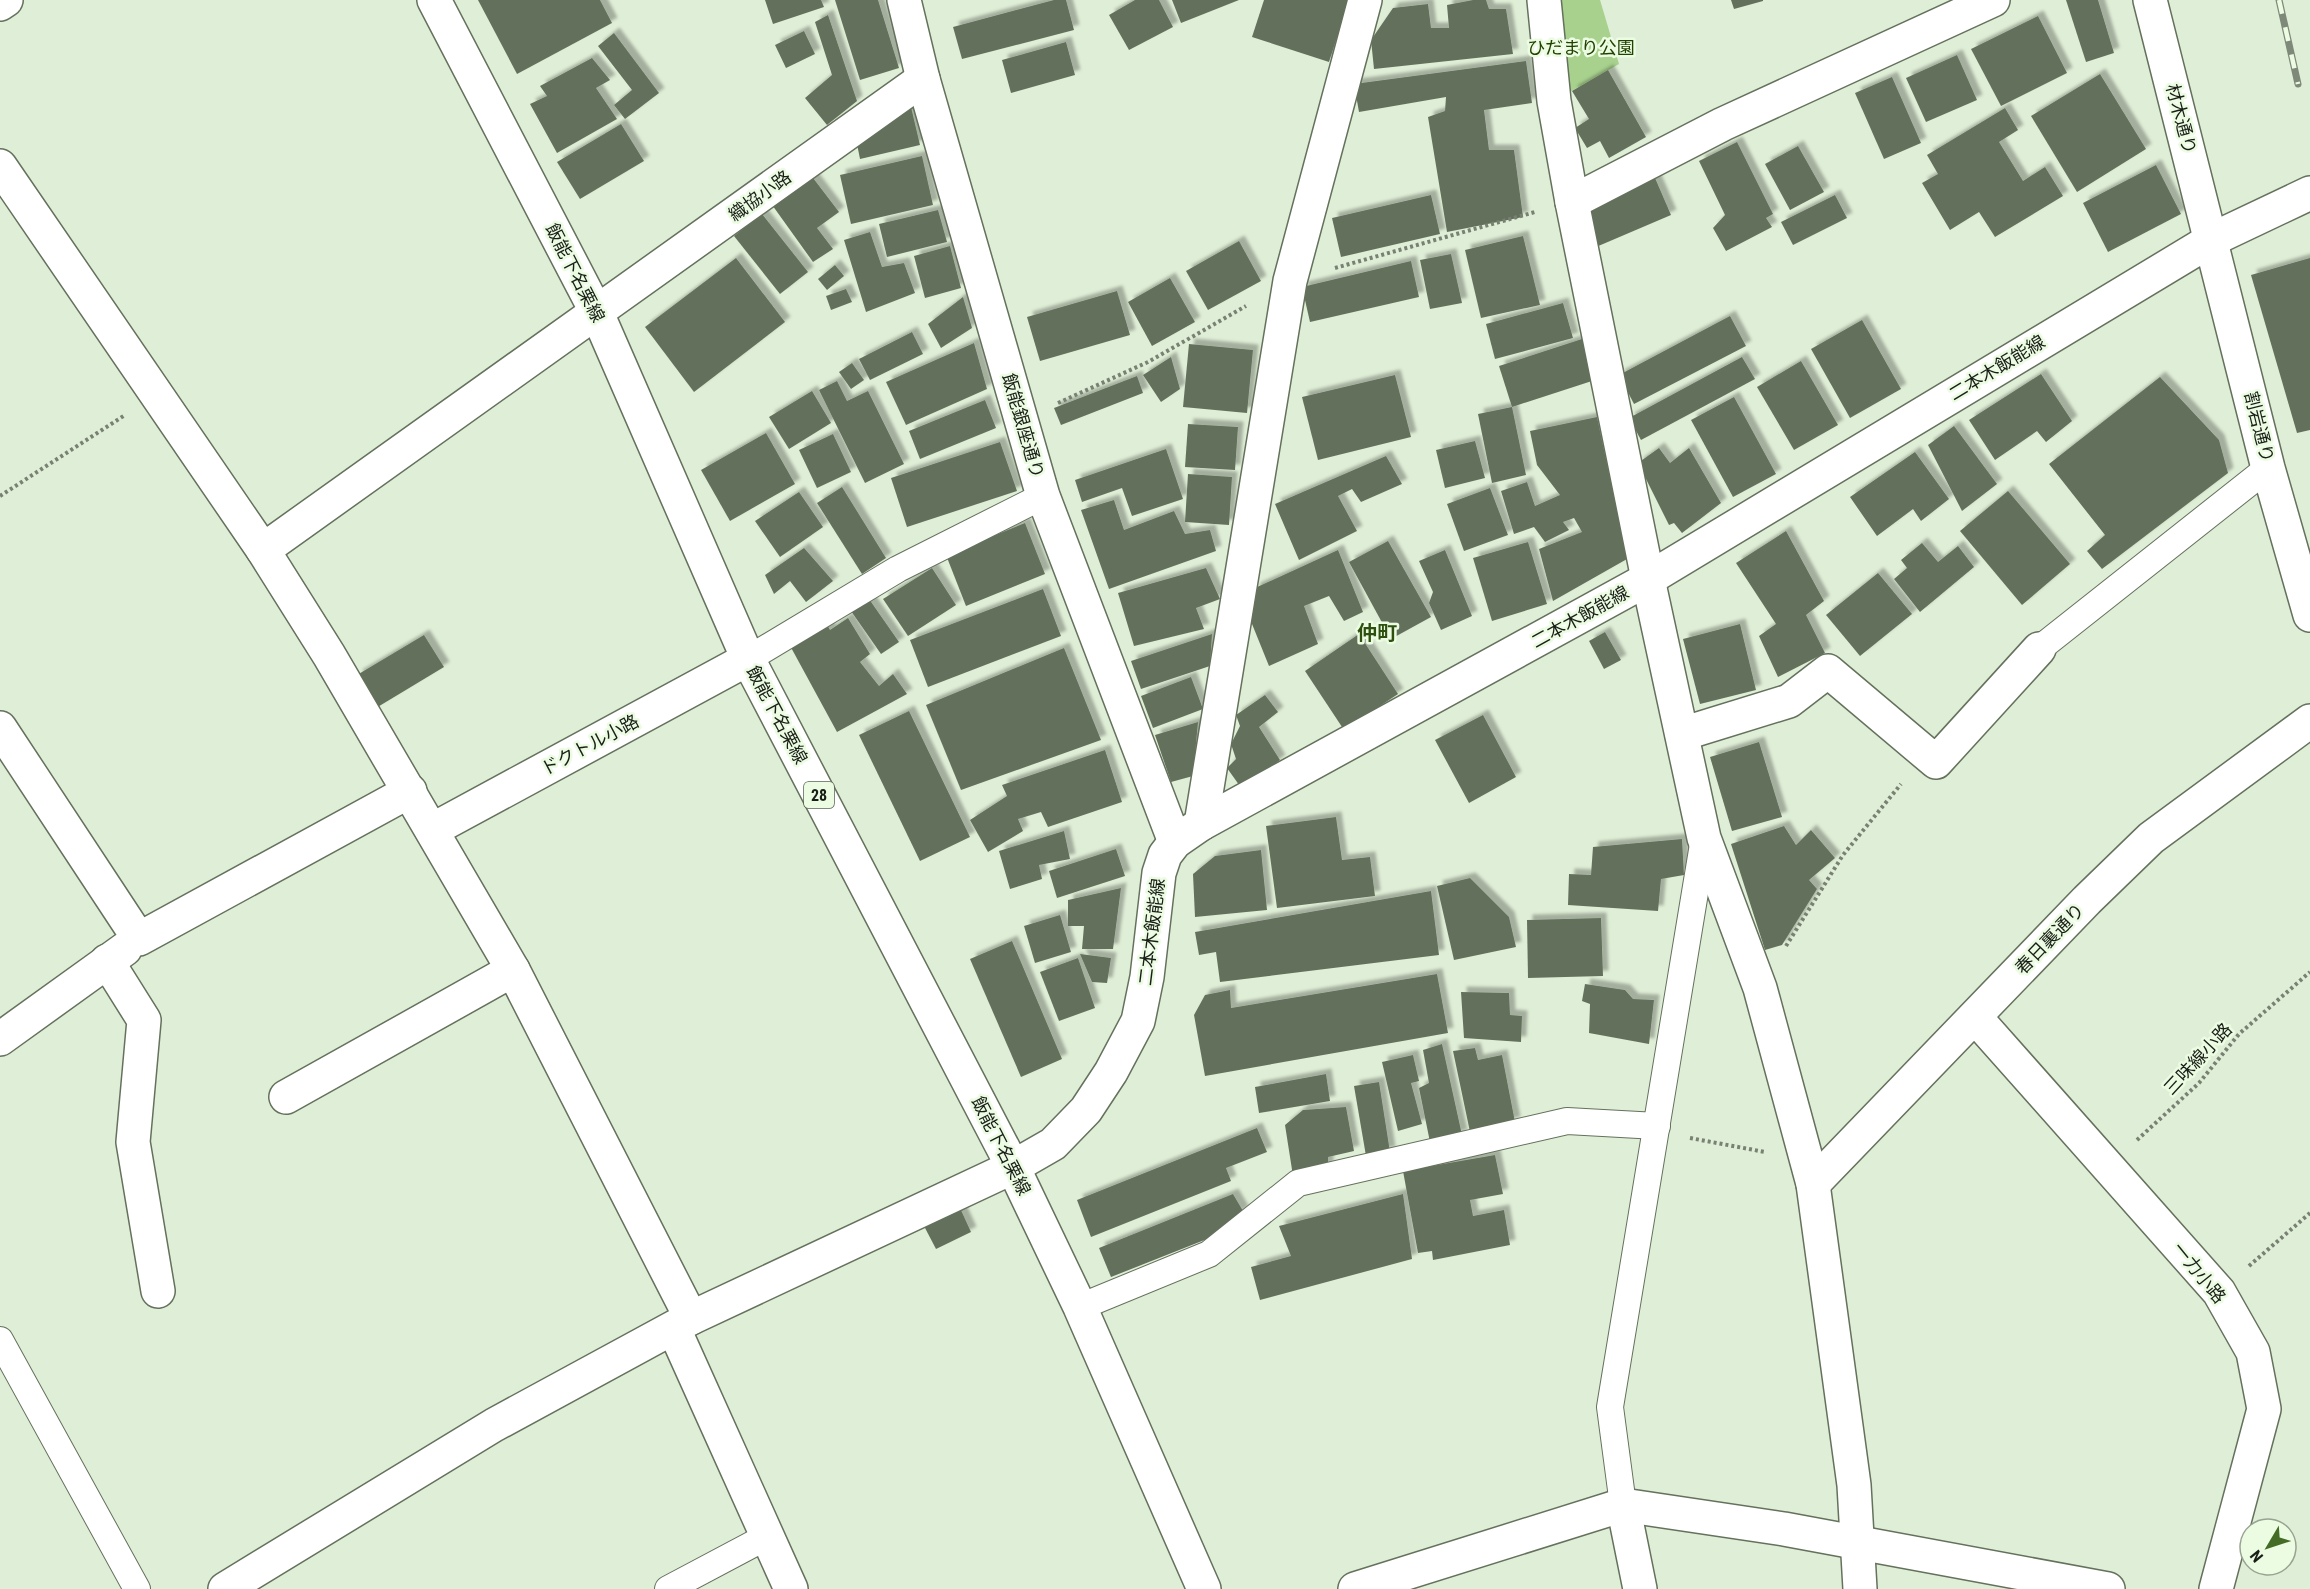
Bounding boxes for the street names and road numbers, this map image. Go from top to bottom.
street label: 材木通り [2162,81,2201,156]
street label: 織協小路 [724,166,795,225]
street label: 飯能下名栗線 [542,220,609,326]
street label: 二本木飯能線 [1945,331,2048,404]
street label: 飯能銀座通り [999,371,1048,481]
street label: 割岩通り [2241,389,2278,464]
street label: 二本木飯能線 [1527,581,1632,652]
street label: 飯能下名栗線 [743,662,812,767]
street label: ドクトル小路 [537,710,642,779]
road number: 28 [804,782,834,808]
street label: 二本木飯能線 [1135,877,1169,987]
street label: 春日裏通り [2011,899,2088,978]
street label: 三味線小路 [2159,1019,2236,1099]
street label: 飯能下名栗線 [968,1093,1035,1199]
street label: 一力小路 [2169,1238,2230,1307]

